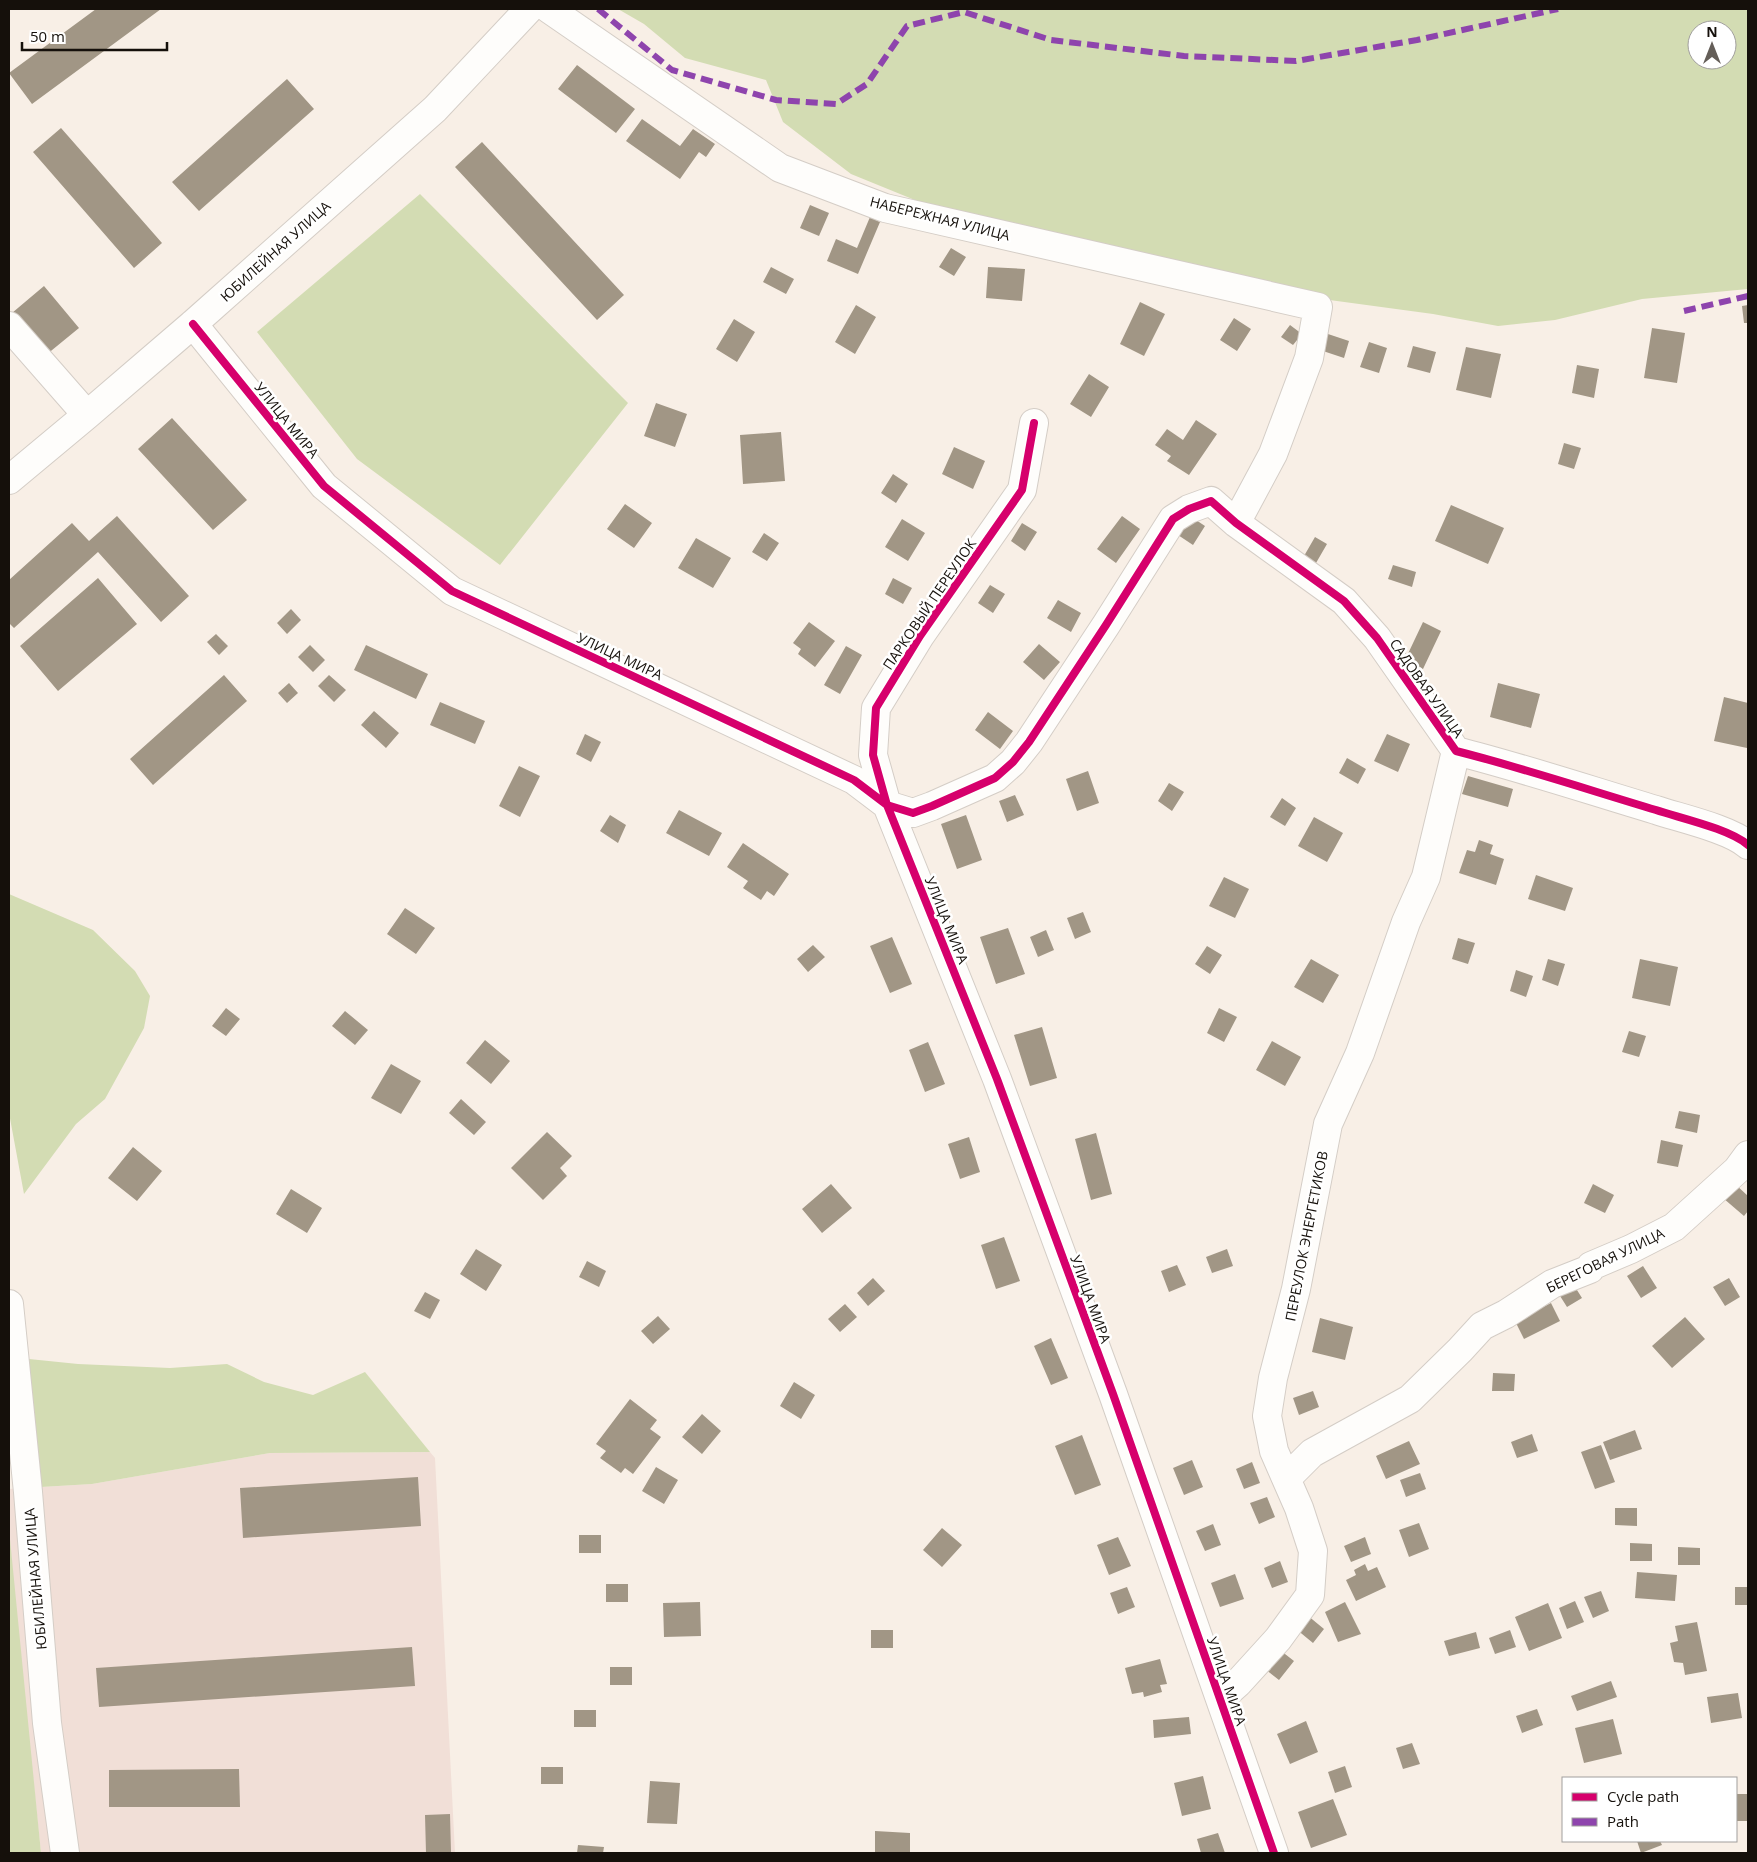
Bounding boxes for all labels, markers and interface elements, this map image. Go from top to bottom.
scale bar [22,20,168,52]
north arrow [1687,20,1737,70]
text: N [1706,22,1718,41]
text: 50 m [30,26,65,46]
street label: НАБЕРЕЖНАЯ УЛИЦА [868,191,1012,245]
street label: ЮБИЛЕЙНАЯ УЛИЦА [216,196,334,306]
street label: УЛИЦА МИРА [251,378,324,462]
street label: ПАРКОВЫЙ ПЕРЕУЛОК [878,534,980,673]
street label: УЛИЦА МИРА [574,628,666,684]
street label: САДОВАЯ УЛИЦА [1386,635,1468,741]
street label: УЛИЦА МИРА [921,874,973,967]
street label: ПЕРЕУЛОК ЭНЕРГЕТИКОВ [1280,1149,1332,1323]
street label: БЕРЕГОВАЯ УЛИЦА [1543,1223,1667,1297]
street label: УЛИЦА МИРА [1066,1252,1116,1346]
street label: ЮБИЛЕЙНАЯ УЛИЦА [19,1507,51,1651]
street label: УЛИЦА МИРА [1203,1634,1251,1728]
legend [1562,1777,1737,1842]
text: Cycle path [1607,1786,1679,1806]
text: Path [1607,1811,1639,1831]

